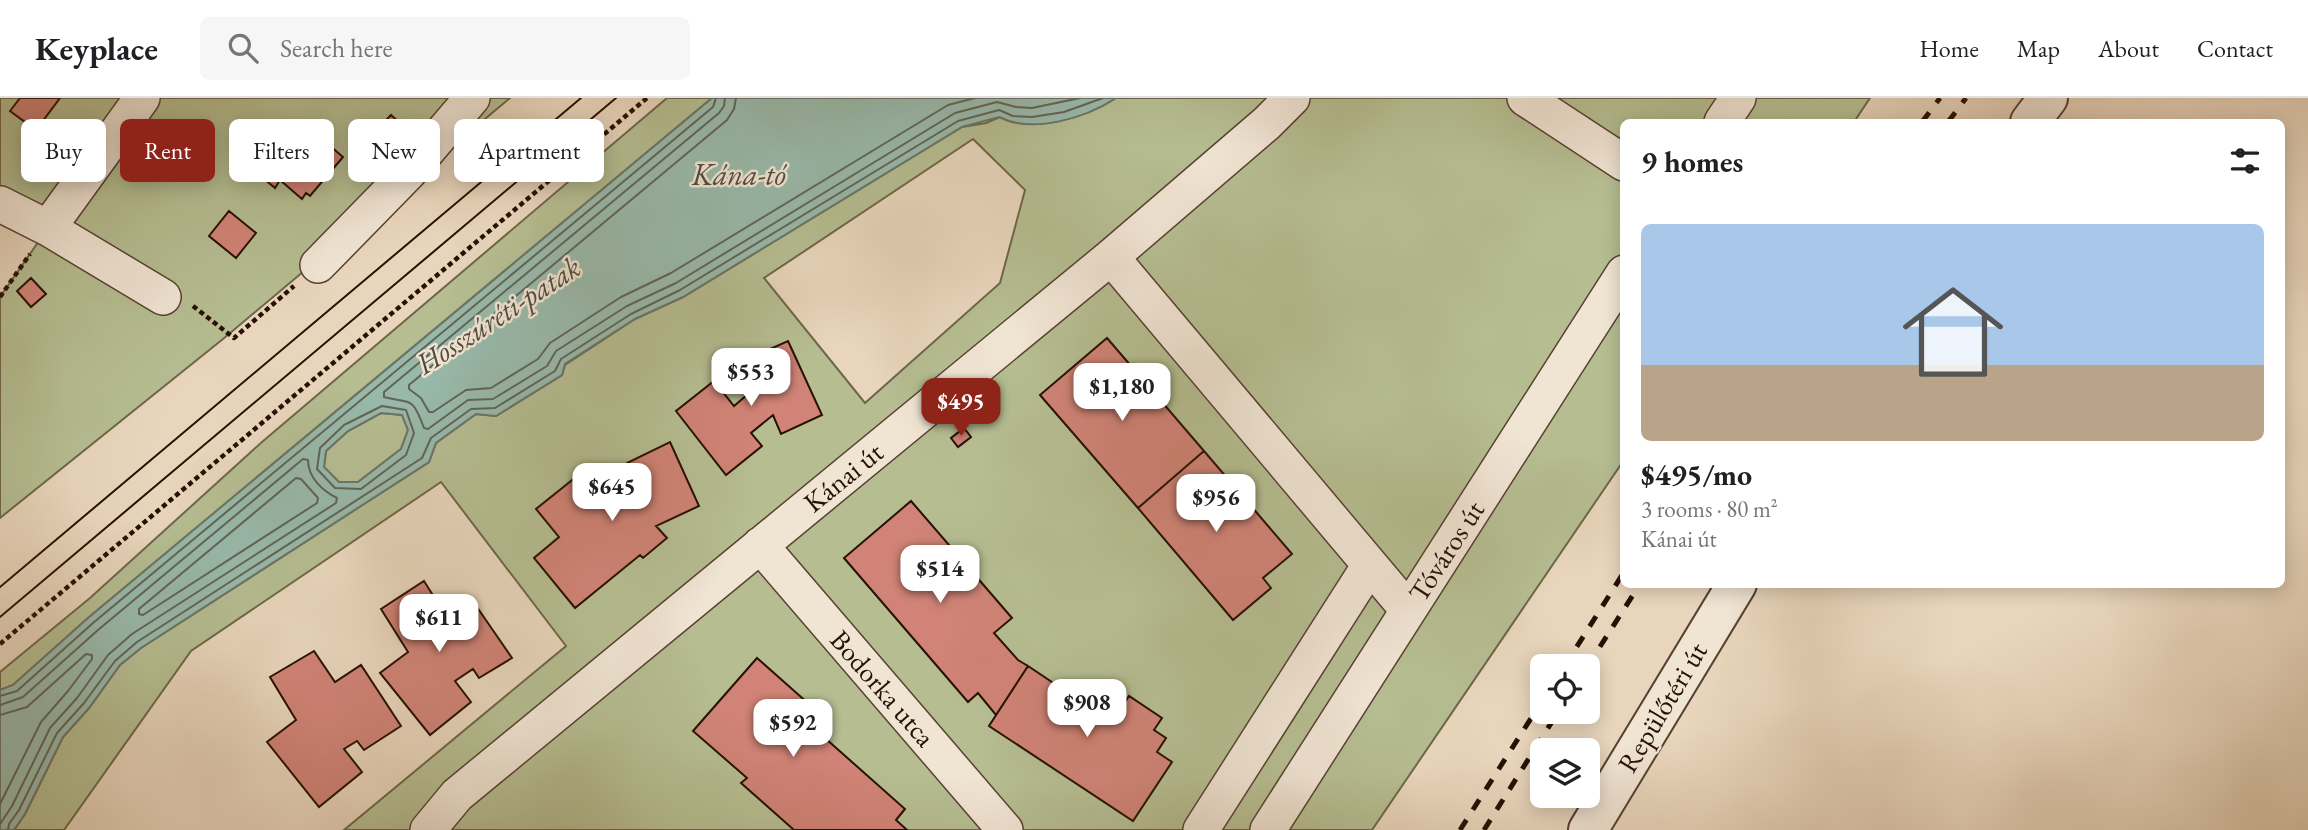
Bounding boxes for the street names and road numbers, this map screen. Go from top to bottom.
street label: Kánai út [796,434,890,520]
street label: Tóváros út [1400,493,1492,608]
street label: Bodorka utca [822,622,944,754]
street label: Repülőtéri út [1609,635,1715,779]

